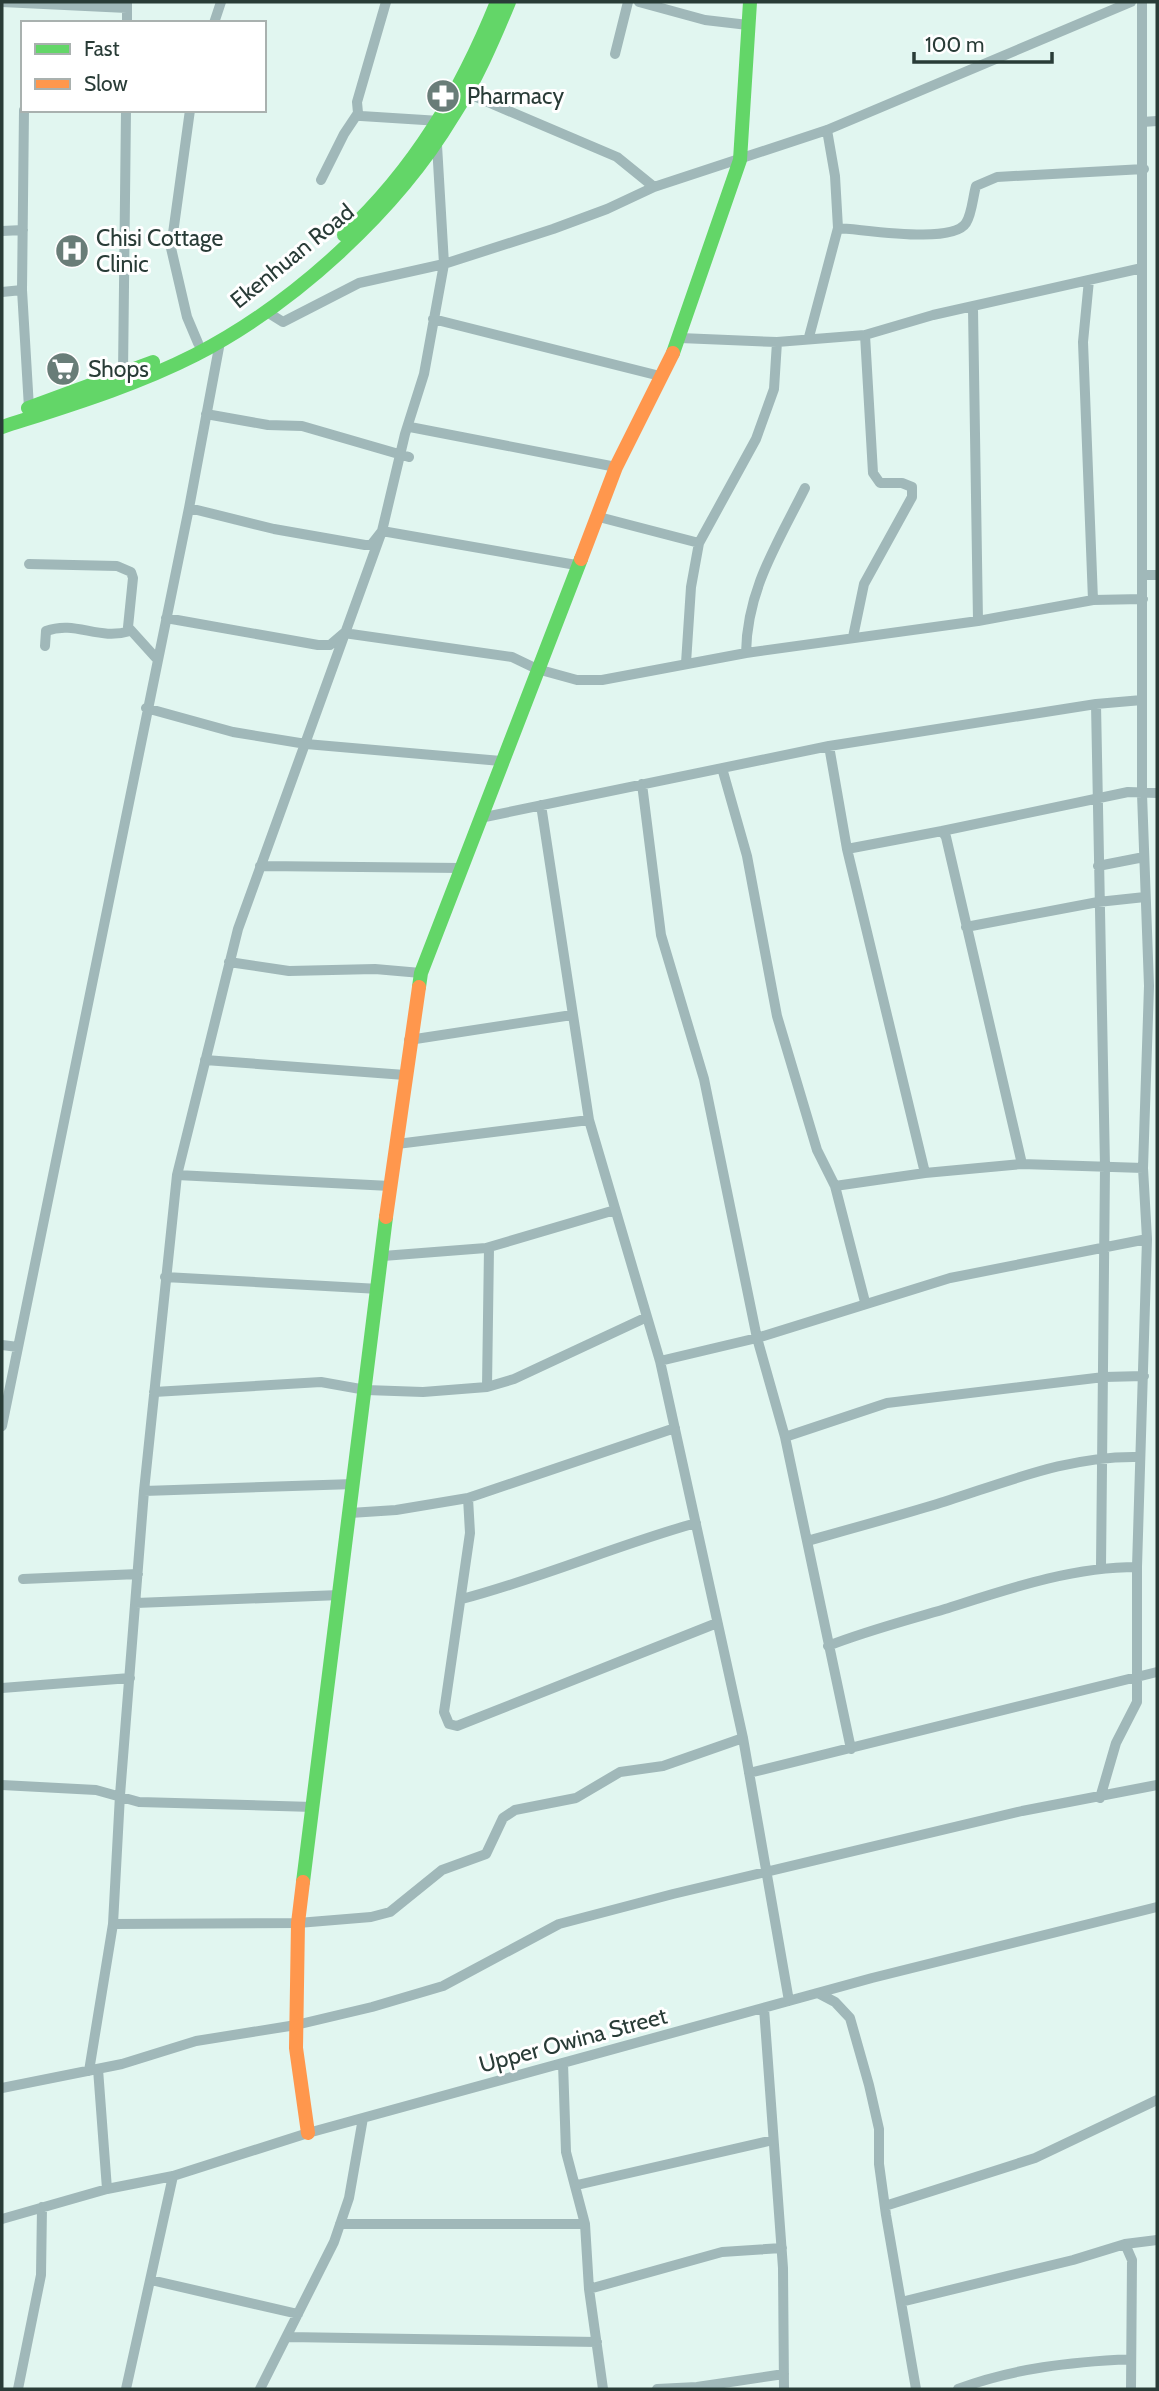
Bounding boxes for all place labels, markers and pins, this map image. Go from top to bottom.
pharmacy icon: Pharmacy [424,77,462,115]
place label: Pharmacy [467,82,564,110]
place label: Chisi Cottage Clinic [96,224,223,278]
hospital icon: Chisi Cottage Clinic [53,232,91,270]
supermarket icon: Shops [44,350,82,388]
place label: Shops [88,355,149,383]

